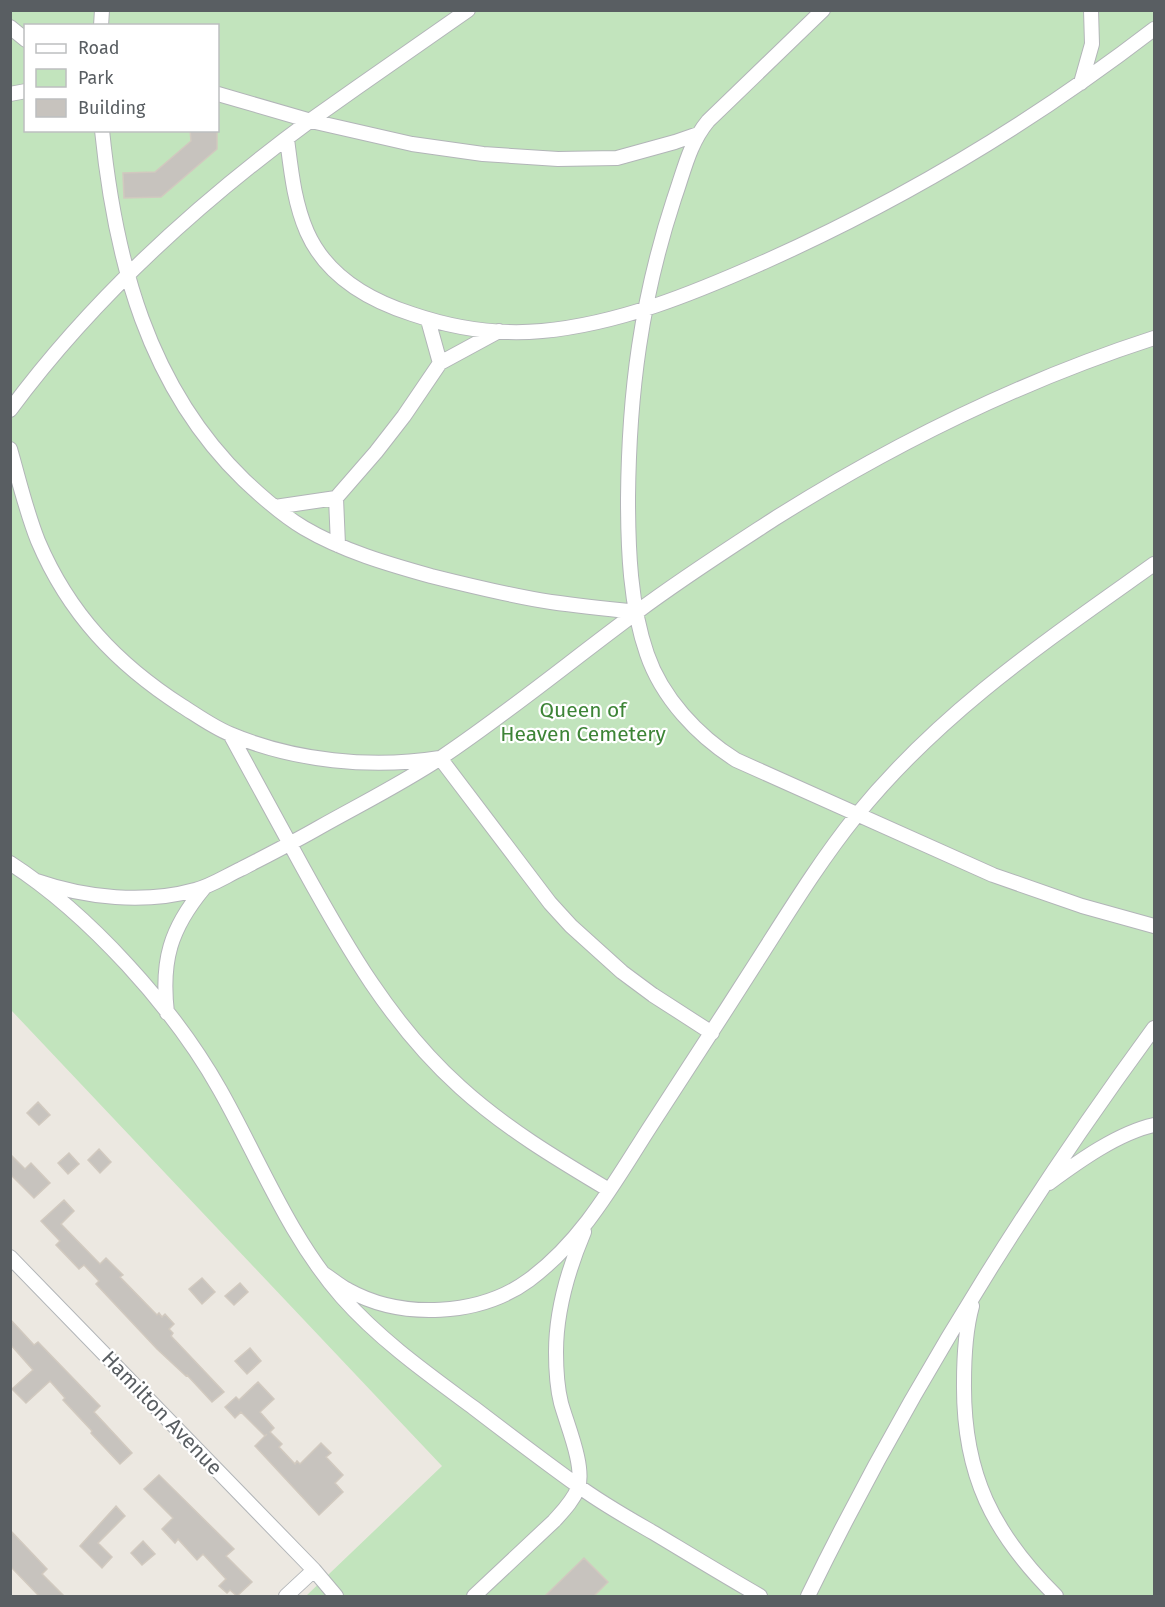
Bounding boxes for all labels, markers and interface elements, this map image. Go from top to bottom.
legend [24,24,219,132]
text: Road [78,37,120,59]
text: Park [78,67,114,89]
text: Building [78,97,146,119]
park label: Queen of Heaven Cemetery [500,697,666,747]
street label: Hamilton Avenue [96,1345,228,1481]

